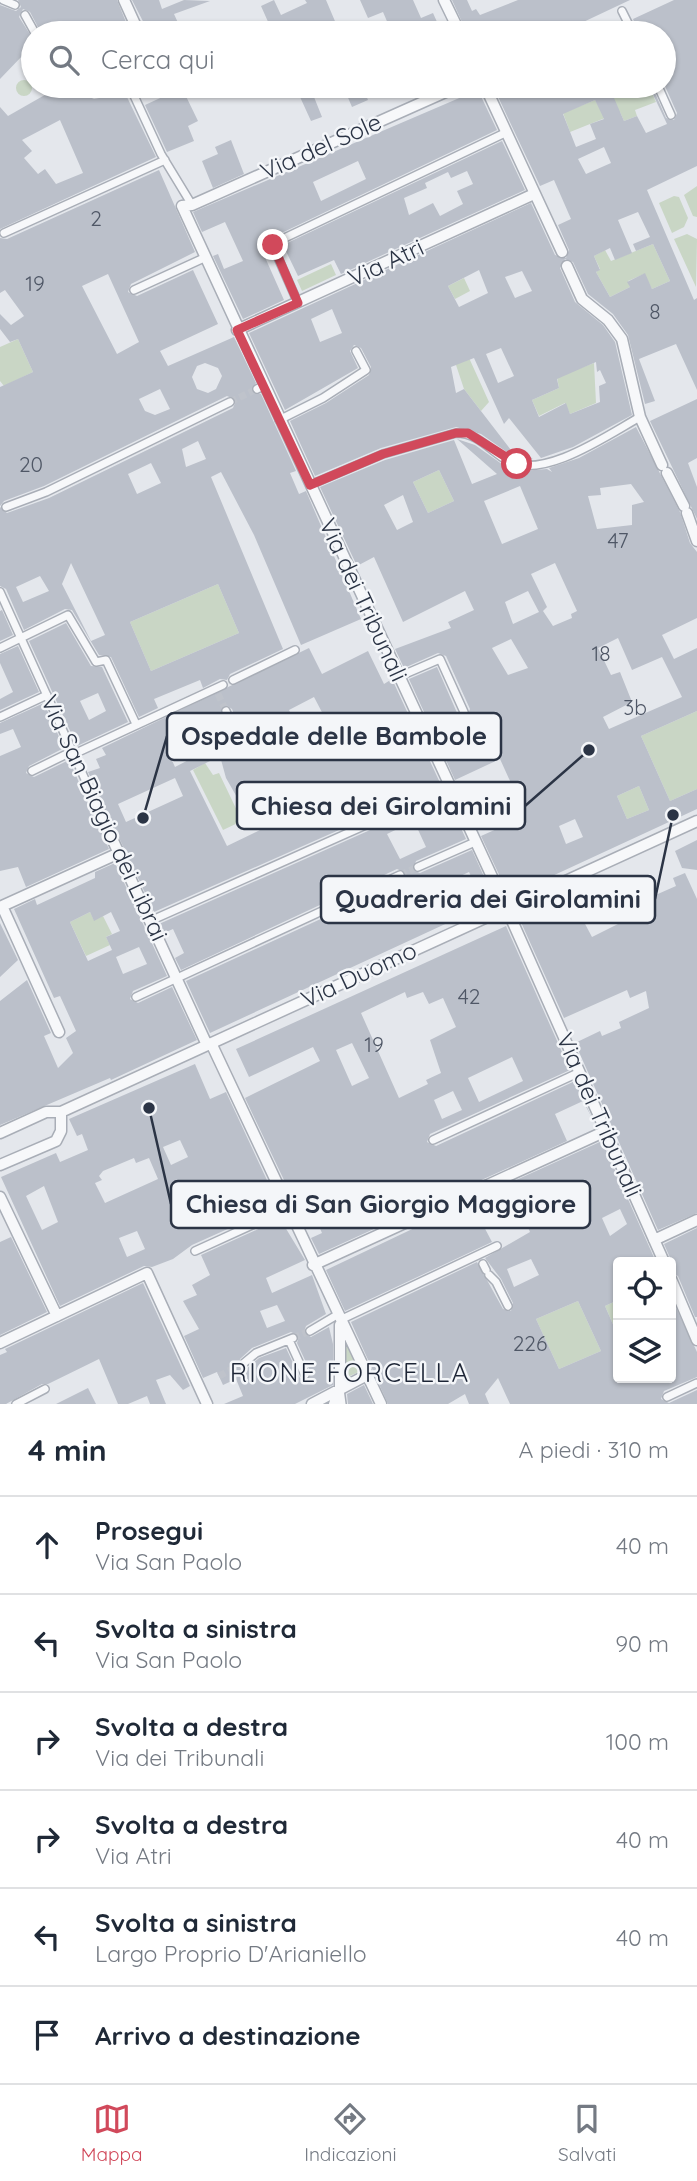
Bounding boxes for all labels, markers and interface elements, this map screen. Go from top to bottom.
search box [21,21,676,98]
icon: search [45,41,83,79]
text: Cerca qui [101,43,215,76]
street label: Via del Sole [255,106,386,186]
house number: 2 [90,205,102,231]
route end [257,229,288,260]
street label: Via Atri [343,232,428,293]
house number: 19 [25,270,45,296]
house number: 8 [649,298,661,324]
route start [501,448,532,479]
house number: 20 [19,451,43,477]
street label: Via dei Tribunali [313,513,415,686]
house number: 47 [607,527,629,553]
house number: 18 [591,640,611,666]
street label: Via San Biagio dei Librai [35,690,175,945]
house number: 3b [623,694,647,720]
callout: Ospedale delle Bambole [167,713,501,760]
text: Ospedale delle Bambole [181,719,487,752]
callout: Chiesa dei Girolamini [237,782,525,829]
text: Chiesa dei Girolamini [251,789,511,822]
callout: Quadreria dei Girolamini [321,876,655,923]
text: Quadreria dei Girolamini [335,882,641,915]
street label: Via Duomo [296,934,421,1014]
house number: 42 [458,983,480,1009]
street label: Via dei Tribunali [550,1028,650,1201]
house number: 19 [364,1031,384,1057]
callout: Chiesa di San Giorgio Maggiore [171,1181,590,1228]
text: Chiesa di San Giorgio Maggiore [186,1187,576,1220]
map controls [613,1257,676,1383]
button: locate [613,1257,676,1320]
button: layers [613,1320,676,1383]
house number: 226 [513,1330,547,1356]
district label: RIONE FORCELLA [230,1356,470,1389]
text: 4 min [28,1431,107,1469]
text: A piedi · 310 m [519,1435,669,1464]
text: Prosegui [95,1514,203,1547]
icon: ahead [28,1526,66,1564]
text: 40 m [616,1531,669,1560]
text: Via San Paolo [95,1547,242,1576]
text: Svolta a sinistra [95,1612,297,1645]
icon: left [28,1624,66,1662]
text: 90 m [615,1629,669,1658]
text: Via San Paolo [95,1645,242,1674]
text: Svolta a destra [95,1710,288,1743]
icon: right [28,1722,66,1760]
text: 100 m [606,1727,669,1756]
text: Via dei Tribunali [95,1743,264,1772]
text: Svolta a destra [95,1808,288,1841]
icon: right [28,1820,66,1858]
text: 40 m [616,1825,669,1854]
text: Via Atri [95,1841,172,1870]
text: Svolta a sinistra [95,1906,297,1939]
icon: left [28,1918,66,1956]
text: 40 m [616,1923,669,1952]
text: Largo Proprio D'Arianiello [95,1939,367,1968]
icon: arrive [28,2016,66,2054]
text: Arrivo a destinazione [95,2019,361,2052]
tab: Mappa [81,2100,143,2166]
tab: Indicazioni [304,2100,397,2166]
tab: Salvati [558,2100,616,2166]

